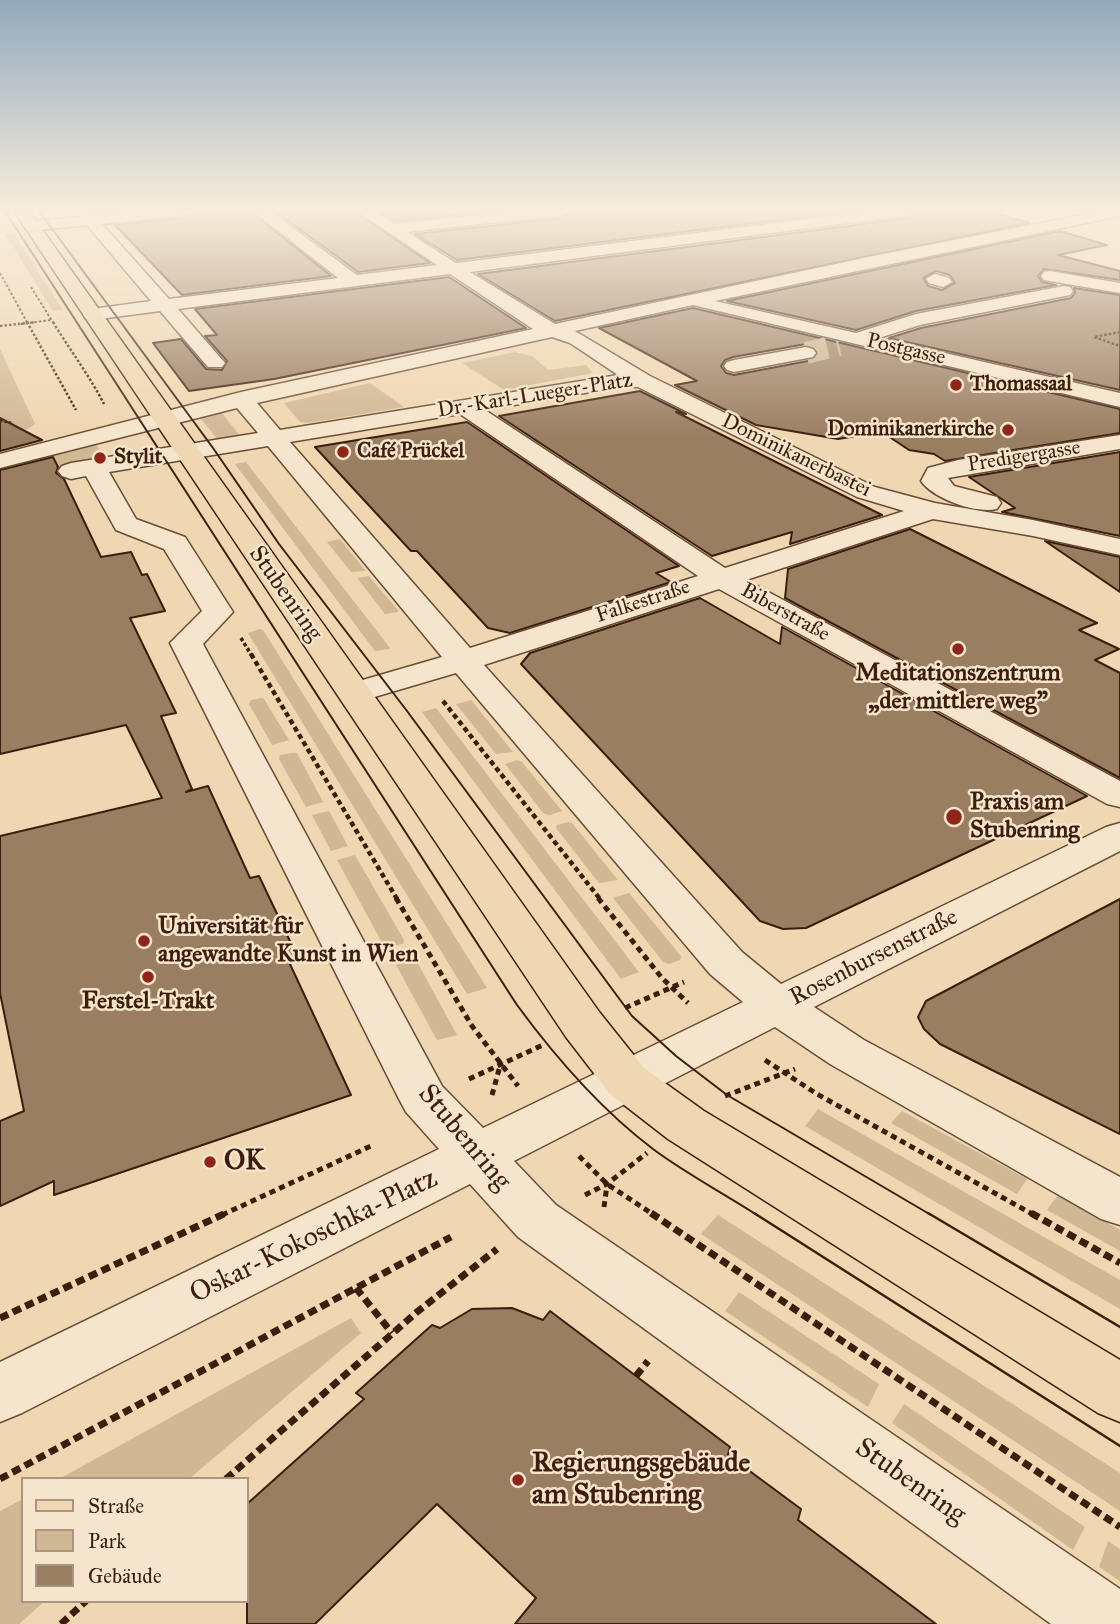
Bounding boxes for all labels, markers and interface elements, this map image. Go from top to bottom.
street label: Postgasse [864,329,948,371]
street label: Dr.-Karl-Lueger-Platz [436,368,634,424]
place label: Thomassaal [970,372,1072,398]
marker: Thomassaal [948,377,964,393]
street label: Dominikanerbastei [717,409,875,503]
place label: Dominikanerkirche [827,417,994,443]
marker: Dominikanerkirche [1000,422,1016,438]
street label: Predigergasse [966,436,1082,478]
place label: Café Prückel [357,439,464,465]
marker: Café Prückel [335,444,351,460]
place label: Stylit [114,445,162,471]
marker: Stylit [92,450,108,466]
street label: Stubenring [242,541,328,647]
street label: Falkestraße [593,575,693,629]
street label: Biberstraße [736,578,834,648]
marker: Meditationszentrum „der mittlere weg" [950,641,966,657]
place label: Meditationszentrum „der mittlere weg" [855,660,1061,716]
place label: Praxis am Stubenring [970,789,1079,845]
marker: Praxis am Stubenring [944,807,964,827]
street label: Rosenbursenstraße [785,903,963,1013]
place label: Universität für angewandte Kunst in Wien [158,913,419,969]
marker: Universität für angewandte Kunst in Wien [136,933,152,949]
marker: Ferstel-Trakt [140,969,156,985]
place label: Ferstel-Trakt [82,988,214,1016]
street label: Stubenring [410,1078,518,1198]
place label: OK [224,1145,265,1179]
marker: OK [202,1154,218,1170]
street label: Oskar-Kokoschka-Platz [185,1162,443,1312]
street label: Stubenring [848,1432,972,1532]
place label: Regierungsgebäude am Stubenring [532,1447,750,1513]
marker: Regierungsgebäude am Stubenring [510,1472,526,1488]
legend [21,1477,248,1603]
text: Straße [88,1493,144,1519]
text: Park [88,1528,126,1554]
text: Gebäude [88,1563,162,1589]

